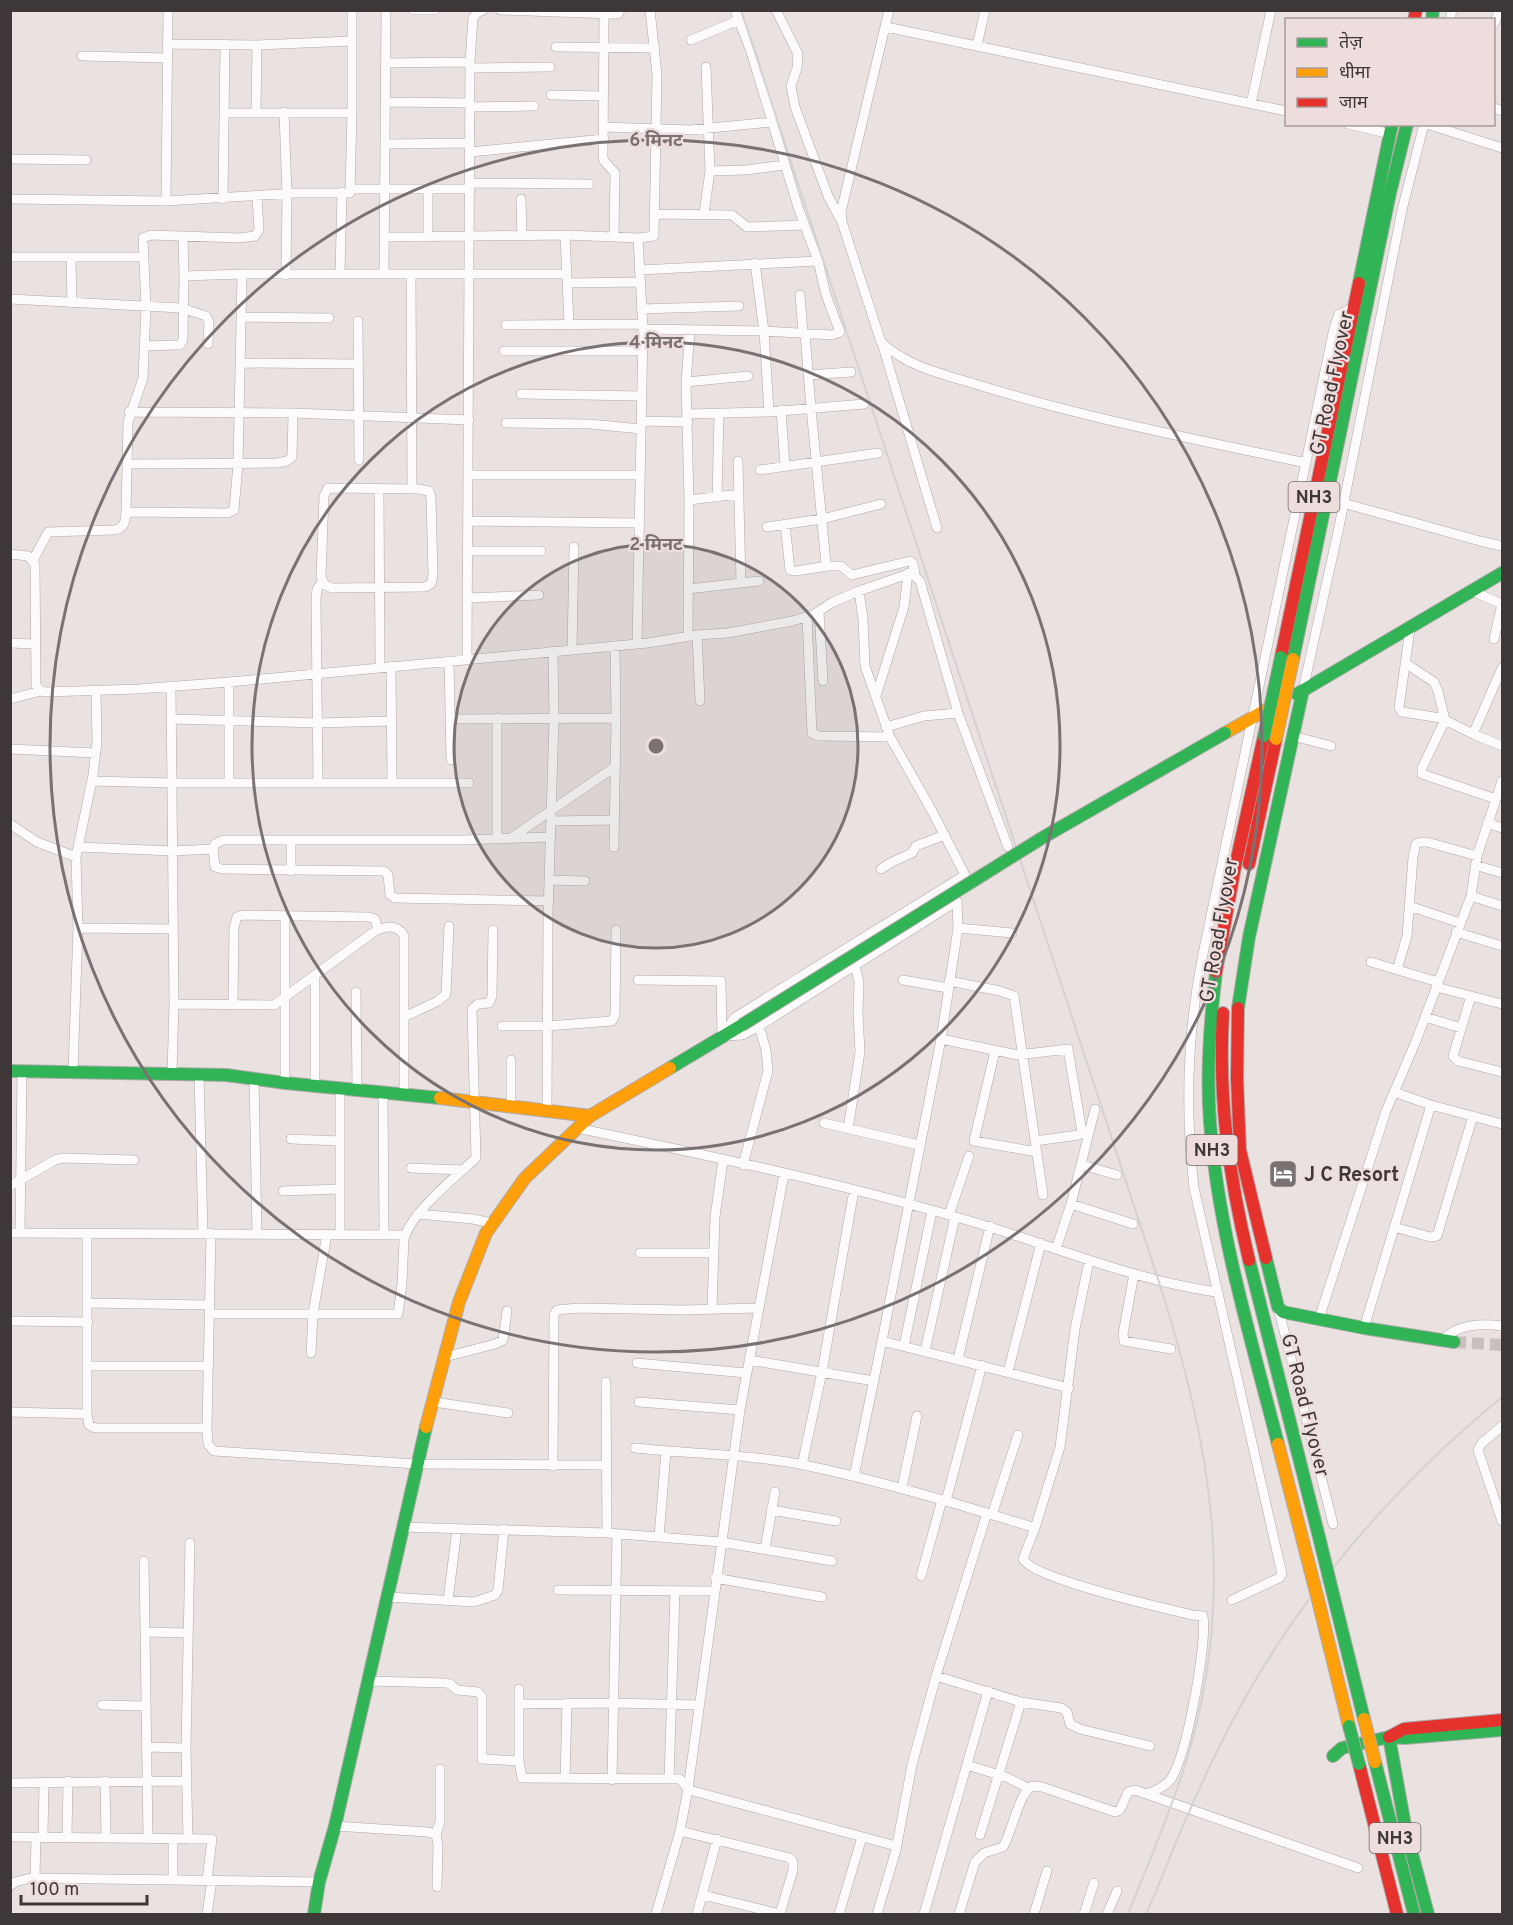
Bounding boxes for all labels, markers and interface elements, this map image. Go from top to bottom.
legend [1285,18,1495,126]
text: तेज़ [1339,31,1363,55]
text: धीमा [1339,62,1370,85]
text: जाम [1339,92,1369,115]
text: 6 मिनट [629,130,683,153]
street label: GT Road Flyover [1305,309,1361,458]
text: 4 मिनट [629,332,683,355]
road number: NH3 [1288,482,1340,512]
text: 2 मिनट [629,534,683,557]
centre of rings [646,736,666,756]
street label: GT Road Flyover [1194,856,1246,1005]
road number: NH3 [1186,1135,1238,1165]
hotel icon: J C Resort [1267,1158,1299,1190]
place label: J C Resort [1304,1163,1399,1189]
street label: GT Road Flyover [1274,1331,1335,1480]
road number: NH3 [1370,1823,1420,1853]
scale bar [21,1868,147,1906]
text: 100 m [30,1879,79,1902]

